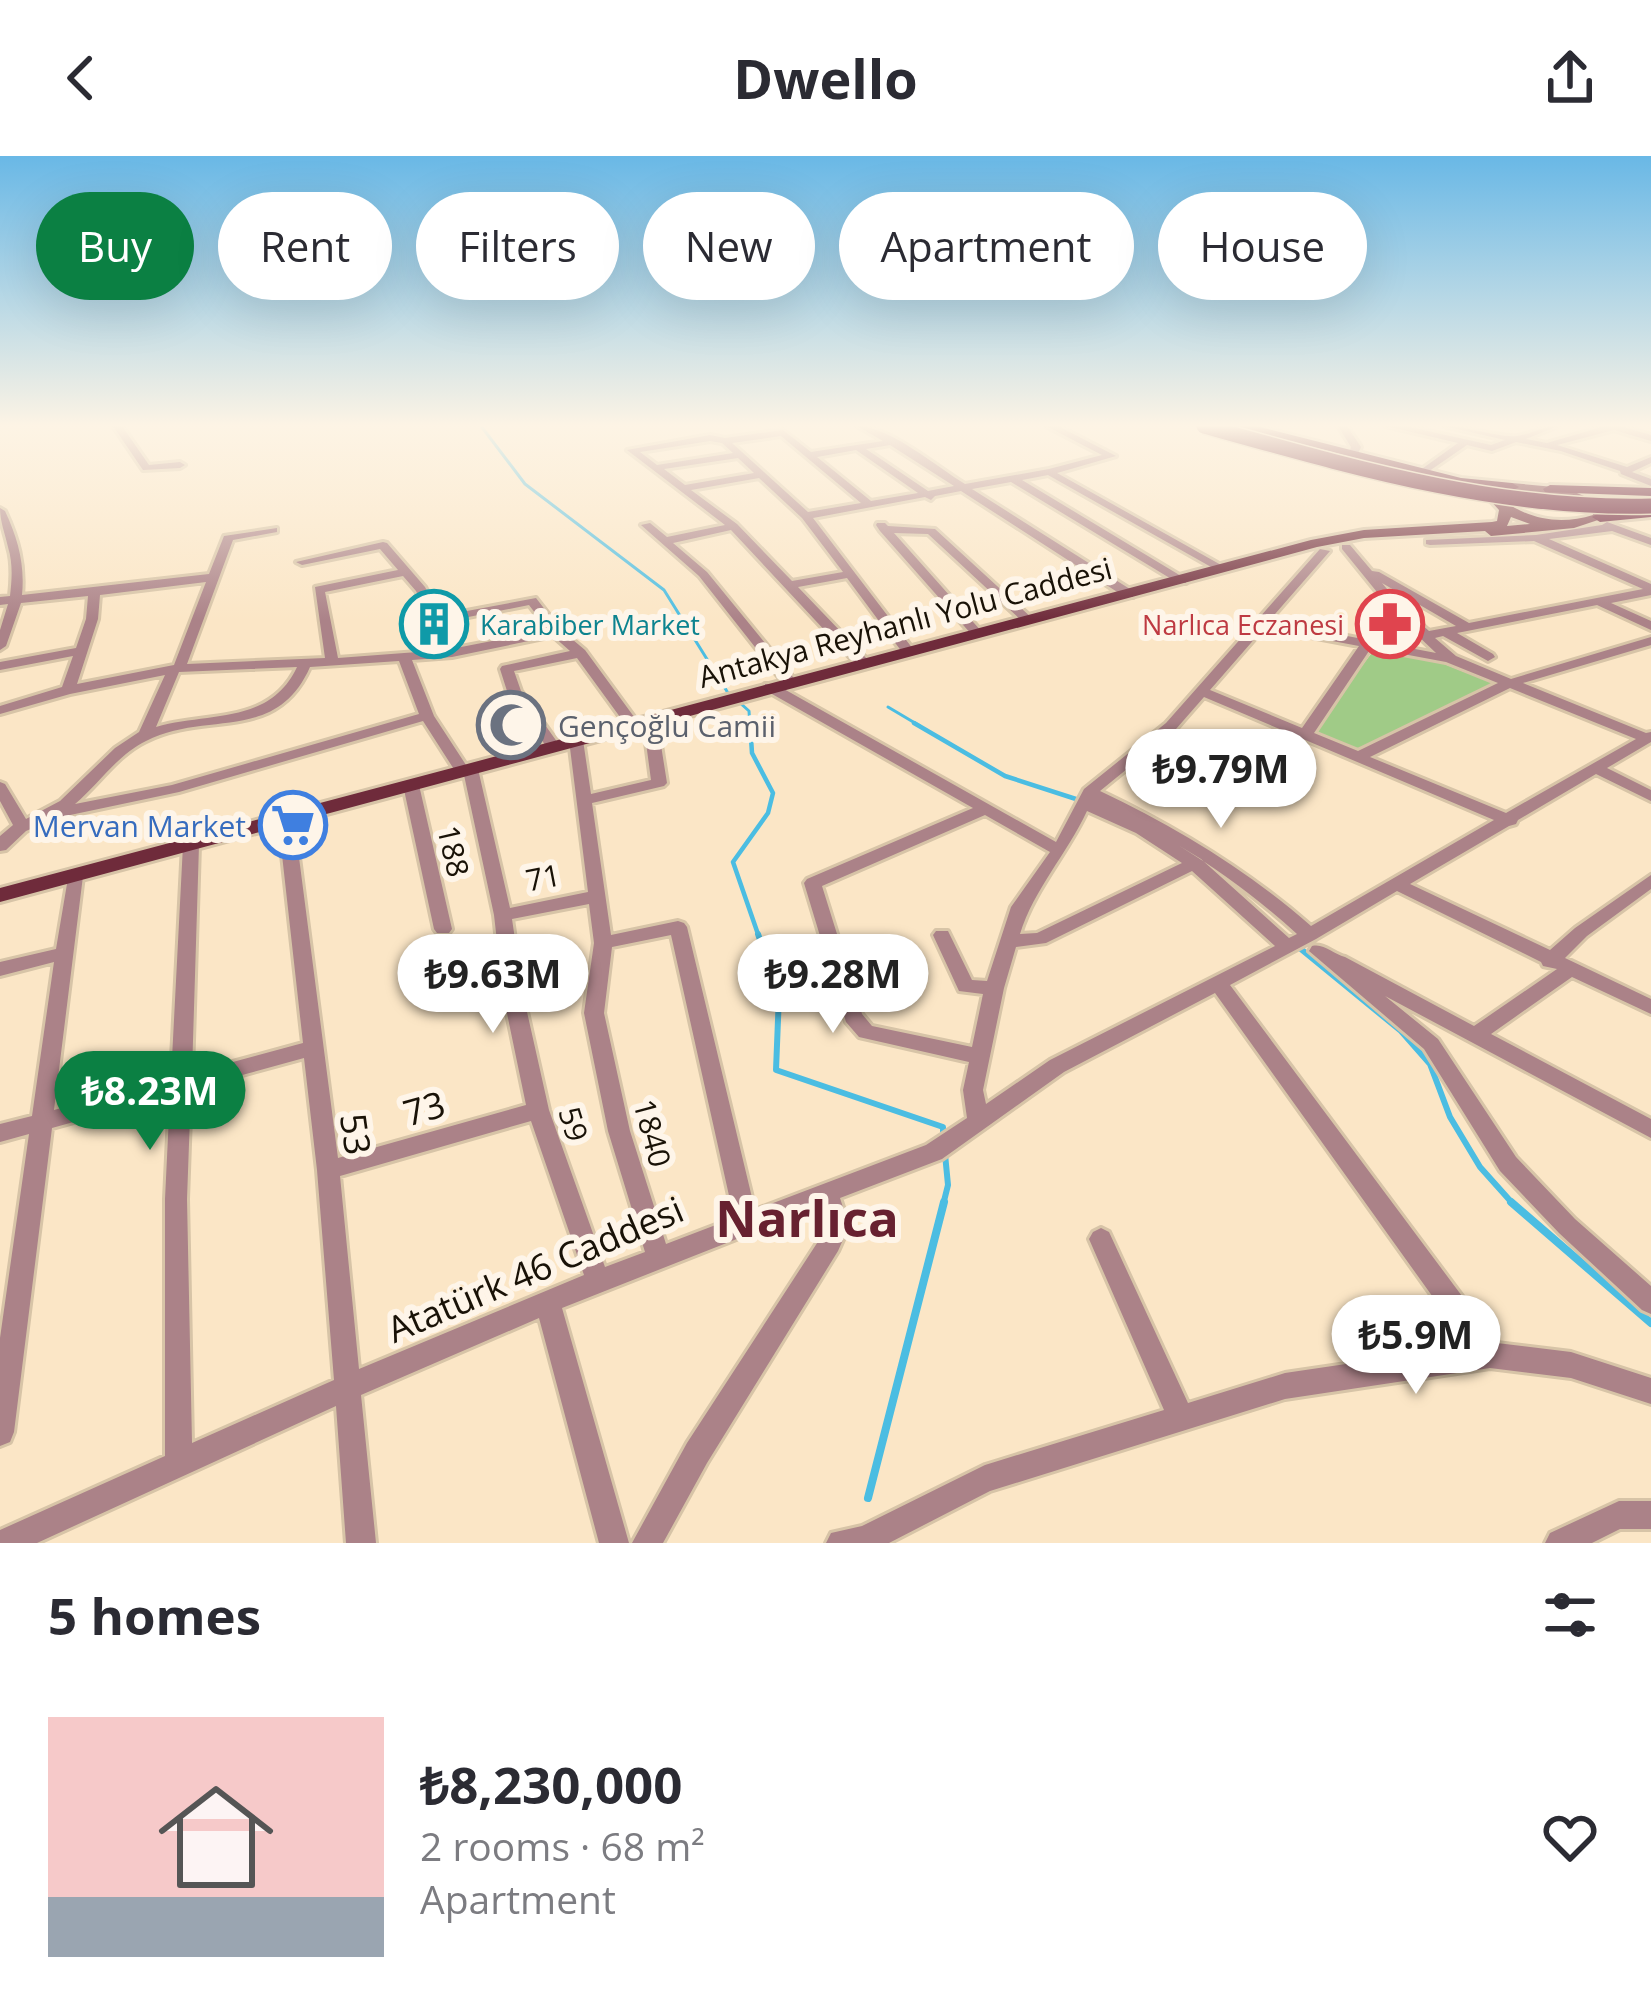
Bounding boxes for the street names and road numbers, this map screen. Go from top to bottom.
street label: Antakya Reyhanlı Yolu Caddesi [694,547,1116,697]
street label: 188 [428,821,480,881]
street label: 71 [522,854,564,900]
street label: 73 [397,1079,451,1137]
street label: 1840 [624,1095,682,1171]
street label: 59 [549,1102,599,1146]
street label: 53 [329,1110,383,1158]
street label: Atatürk 46 Caddesi [379,1184,691,1354]

